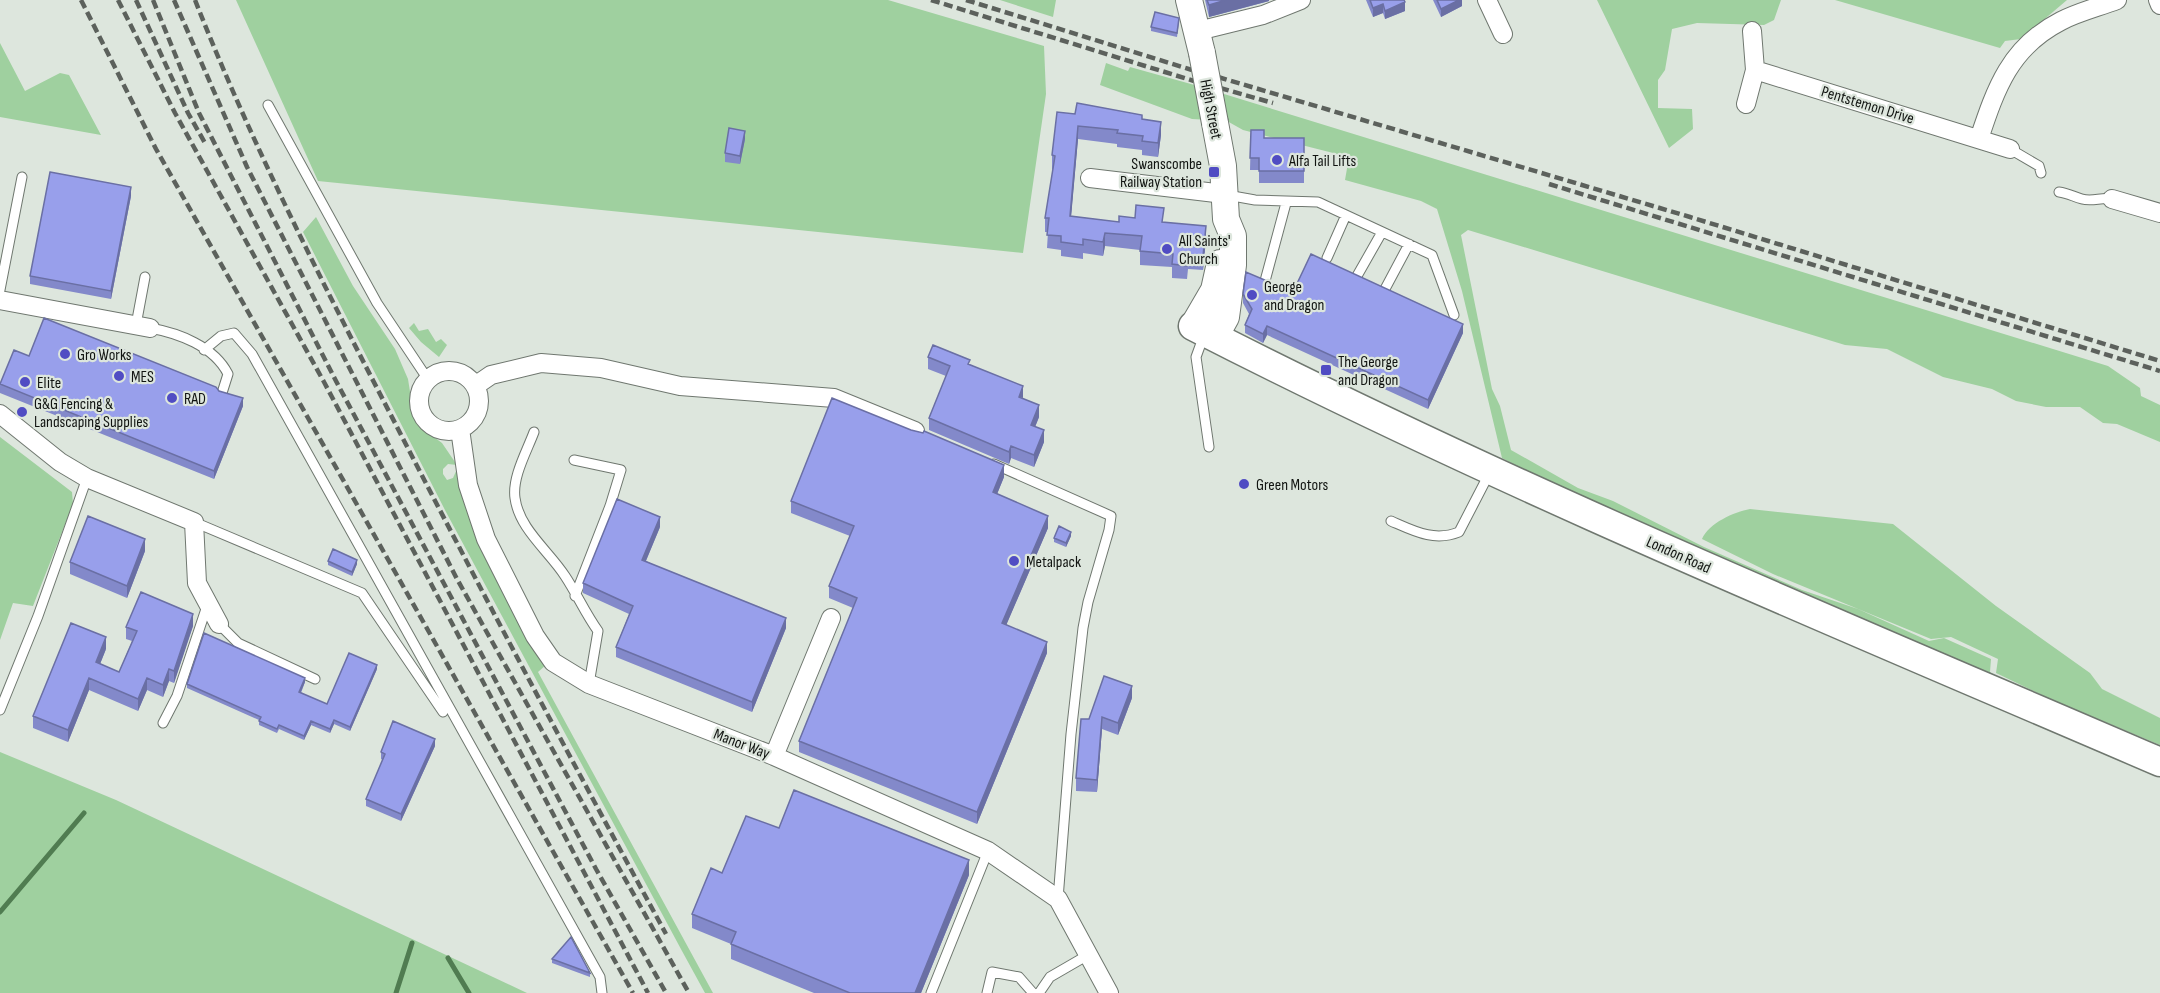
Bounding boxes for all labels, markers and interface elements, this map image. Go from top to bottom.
street label: High Street [1195,78,1226,141]
street label: Pentstemon Drive [1819,82,1916,129]
place label: Alfa Tail Lifts [1288,152,1357,171]
marker: Alfa Tail Lifts [1270,153,1284,167]
place label: Swanscombe Railway Station [1120,155,1202,192]
marker: Swanscombe Railway Station [1207,165,1221,179]
place label: All Saints' Church [1178,232,1231,269]
marker: All Saints' Church [1160,242,1174,256]
place label: George and Dragon [1264,278,1324,315]
marker: George and Dragon [1245,288,1259,302]
place label: Gro Works [77,346,132,365]
marker: Gro Works [58,347,72,361]
place label: The George and Dragon [1338,353,1398,390]
marker: The George and Dragon [1319,363,1333,377]
place label: MES [131,368,154,387]
marker: MES [112,369,126,383]
place label: Elite [37,374,61,393]
marker: Elite [18,375,32,389]
place label: RAD [184,390,206,409]
marker: RAD [165,391,179,405]
place label: G&G Fencing & Landscaping Supplies [34,395,149,432]
marker: G&G Fencing & Landscaping Supplies [15,405,29,419]
place label: Green Motors [1256,476,1328,495]
marker: Green Motors [1237,477,1251,491]
street label: London Road [1643,533,1714,578]
place label: Metalpack [1026,553,1081,572]
marker: Metalpack [1007,554,1021,568]
street label: Manor Way [711,725,772,764]

